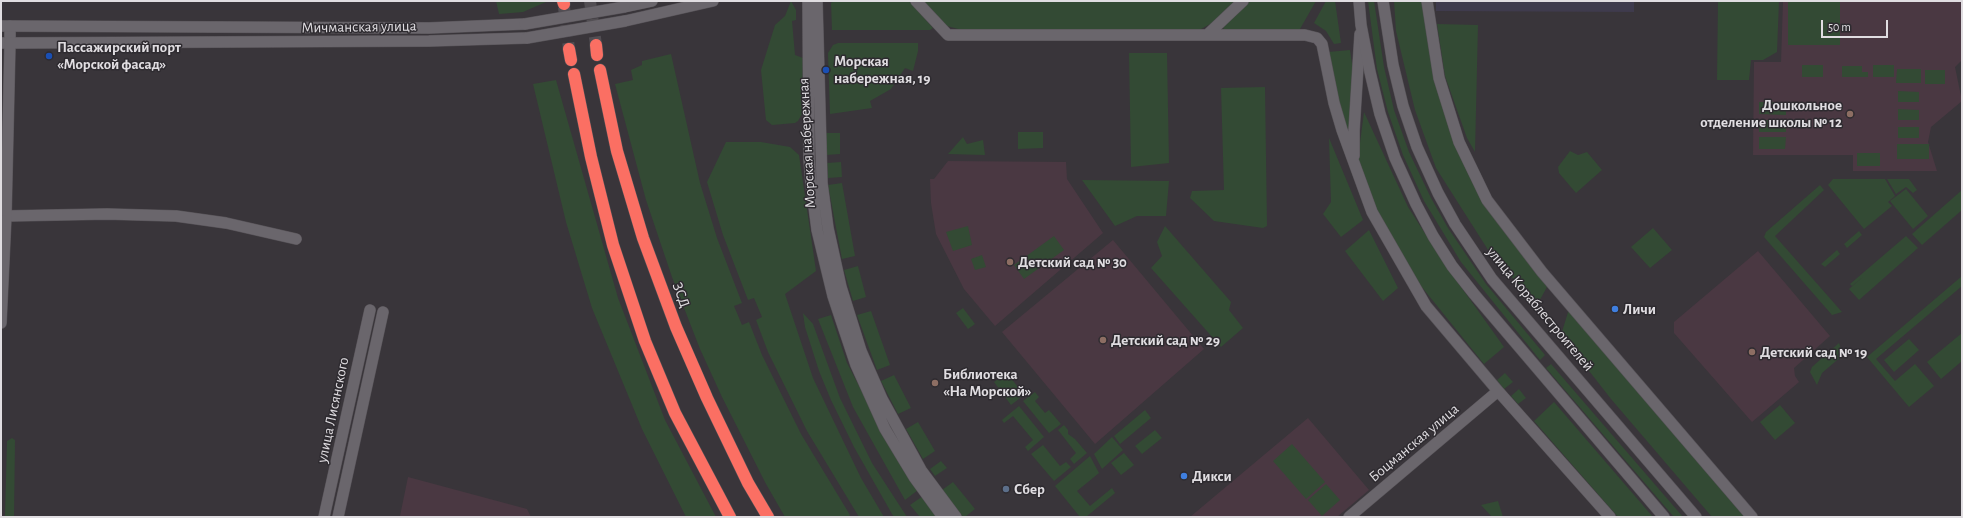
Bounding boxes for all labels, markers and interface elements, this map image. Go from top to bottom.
scale bar [1823,12,1890,38]
street label: Мичманская улица [301,17,417,37]
text: 50 m [1828,21,1851,33]
place label: Пассажирский порт «Морской фасад» [57,38,181,73]
marker: Пассажирский порт «Морской фасад» [44,51,54,61]
place label: Морская набережная, 19 [834,52,931,87]
marker: Морская набережная, 19 [821,65,831,75]
street label: Морская набережная [795,77,819,209]
place label: Дошкольное отделение школы № 12 [1700,96,1842,131]
marker: Дошкольное отделение школы № 12 [1845,109,1855,119]
street label: улица Кораблестроителей [1483,243,1597,375]
place label: Детский сад № 30 [1018,253,1127,271]
marker: Детский сад № 30 [1005,257,1015,267]
street label: ЗСД [668,280,694,310]
place label: Личи [1623,300,1656,318]
marker: Личи [1610,304,1620,314]
place label: Детский сад № 29 [1111,331,1220,349]
marker: Детский сад № 29 [1098,335,1108,345]
place label: Детский сад № 19 [1760,343,1867,361]
marker: Детский сад № 19 [1747,347,1757,357]
street label: улица Лисянского [313,356,353,464]
place label: Библиотека «На Морской» [943,365,1031,400]
marker: Библиотека «На Морской» [930,378,940,388]
street label: Боцманская улица [1365,400,1463,486]
place label: Дикси [1192,467,1232,485]
marker: Дикси [1179,471,1189,481]
place label: Сбер [1014,480,1045,498]
marker: Сбер [1001,484,1011,494]

